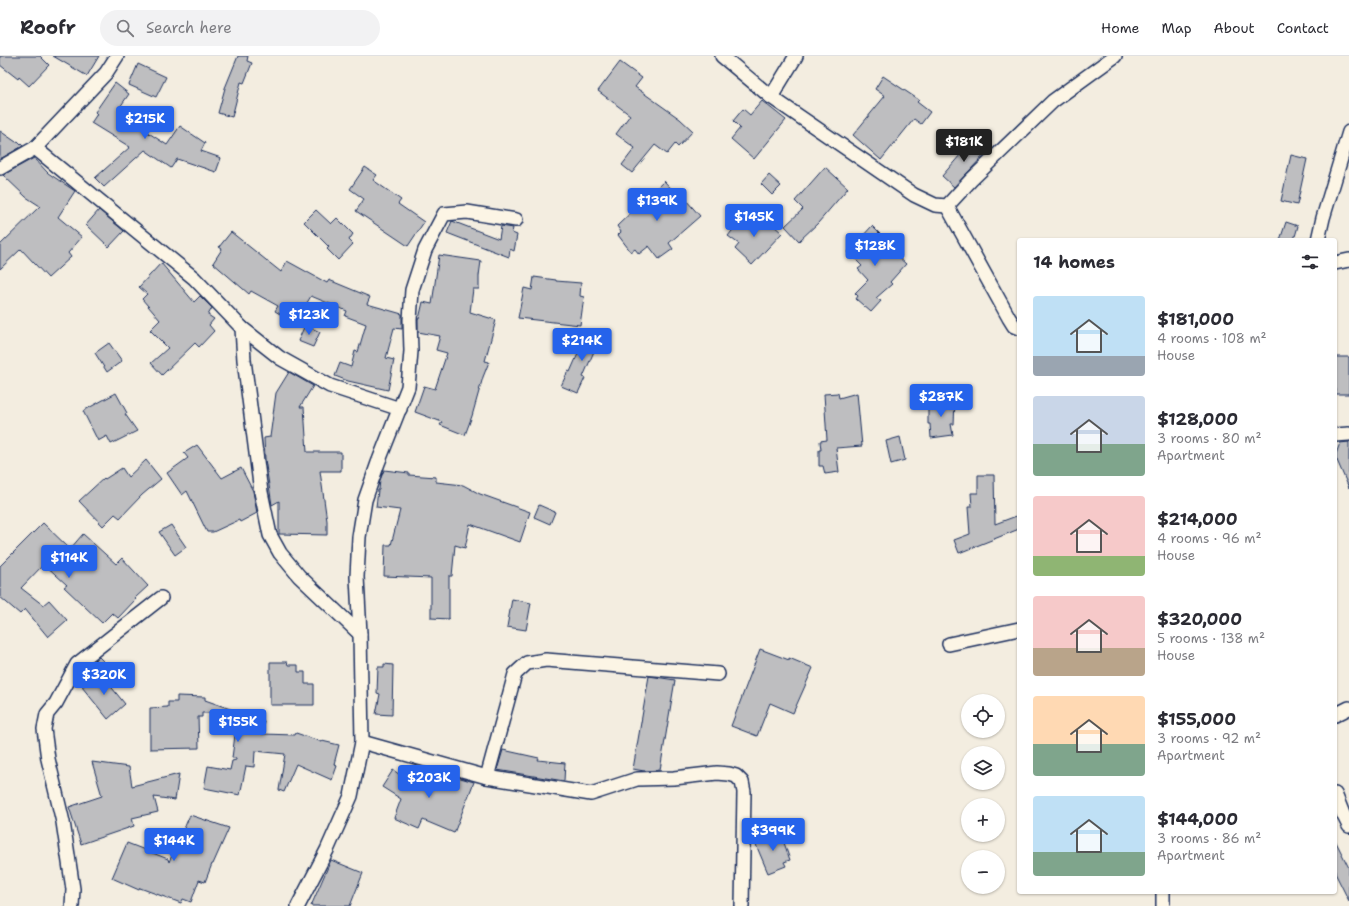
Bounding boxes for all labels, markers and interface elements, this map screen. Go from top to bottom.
search box [100,10,380,46]
text: Roofr [20,15,76,40]
icon: search [114,17,136,39]
text: Search here [146,18,232,38]
text: Home [1101,19,1140,37]
text: Map [1162,19,1192,37]
text: About [1214,19,1255,37]
text: Contact [1277,19,1329,37]
pin: $215K [117,106,173,140]
text: $215K [125,110,165,127]
pin: $181K [936,129,992,163]
text: $181K [945,133,983,150]
pin: $139K [629,188,685,222]
text: $139K [637,192,677,209]
pin: $145K [726,204,782,238]
text: $145K [734,208,774,225]
pin: $128K [847,233,903,267]
text: $128K [855,237,895,254]
text: 14 homes [1033,251,1115,273]
icon: filters [1299,251,1321,273]
pin: $123K [281,302,337,336]
text: $123K [289,306,329,323]
text: $181,000 [1157,308,1234,330]
icon: home [1065,312,1113,360]
pin: $214K [554,328,610,362]
text: 4 rooms · 108 m² [1157,330,1267,347]
text: $214K [562,332,602,349]
text: House [1157,347,1195,364]
pin: $287K [913,384,969,418]
text: $287K [919,388,963,405]
text: $128,000 [1157,408,1238,430]
icon: home [1065,412,1113,460]
text: 3 rooms · 80 m² [1157,430,1261,447]
text: Apartment [1157,447,1225,464]
text: $214,000 [1157,508,1238,530]
icon: home [1065,512,1113,560]
text: 4 rooms · 96 m² [1157,530,1261,547]
pin: $114K [41,545,97,579]
text: House [1157,547,1195,564]
text: $114K [50,549,88,566]
text: $320,000 [1157,608,1242,630]
icon: home [1065,612,1113,660]
text: 5 rooms · 138 m² [1157,630,1265,647]
text: House [1157,647,1195,664]
pin: $320K [76,662,132,696]
text: $320K [82,666,126,683]
map controls [961,694,1005,894]
button: locate [961,694,1005,738]
text: $155,000 [1157,708,1236,730]
pin: $155K [210,709,266,743]
icon: home [1065,712,1113,760]
text: $155K [218,713,258,730]
text: 3 rooms · 92 m² [1157,730,1261,747]
button: layers [961,746,1005,790]
text: Apartment [1157,747,1225,764]
pin: $203K [401,765,457,799]
text: $203K [407,769,451,786]
button: + [961,798,1005,842]
text: $144,000 [1157,808,1238,830]
icon: home [1065,812,1113,860]
pin: $399K [745,818,801,852]
text: $399K [751,822,795,839]
pin: $144K [146,828,202,862]
text: 3 rooms · 86 m² [1157,830,1261,847]
text: $144K [153,832,195,849]
text: Apartment [1157,847,1225,864]
button: − [961,850,1005,894]

